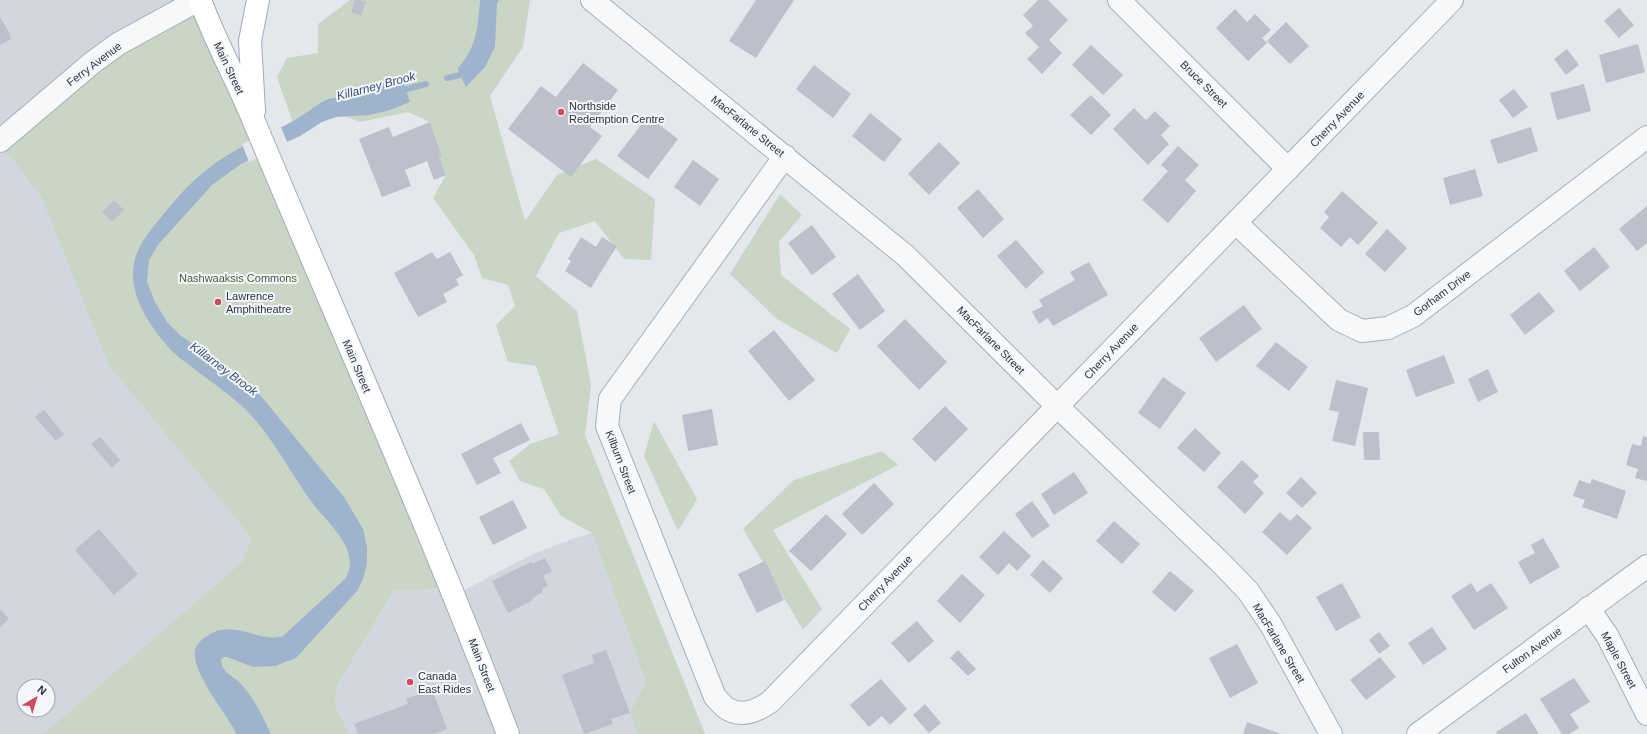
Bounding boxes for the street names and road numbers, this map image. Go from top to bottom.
street label: Ferry Avenue [64,40,124,88]
street label: Main Street [212,40,246,96]
street label: Bruce Street [1178,58,1230,110]
street label: Cherry Avenue [1307,89,1367,149]
street label: MacFarlane Street [709,93,787,159]
street label: Gorham Drive [1411,268,1473,318]
street label: MacFarlane Street [955,304,1027,376]
street label: Cherry Avenue [1081,321,1141,381]
street label: Main Street [340,338,374,394]
street label: Kilburn Street [603,429,639,495]
street label: Cherry Avenue [855,553,915,613]
street label: MacFarlane Street [1251,601,1307,685]
street label: Fulton Avenue [1500,625,1564,675]
street label: Maple Street [1599,630,1639,690]
street label: Main Street [466,637,498,693]

